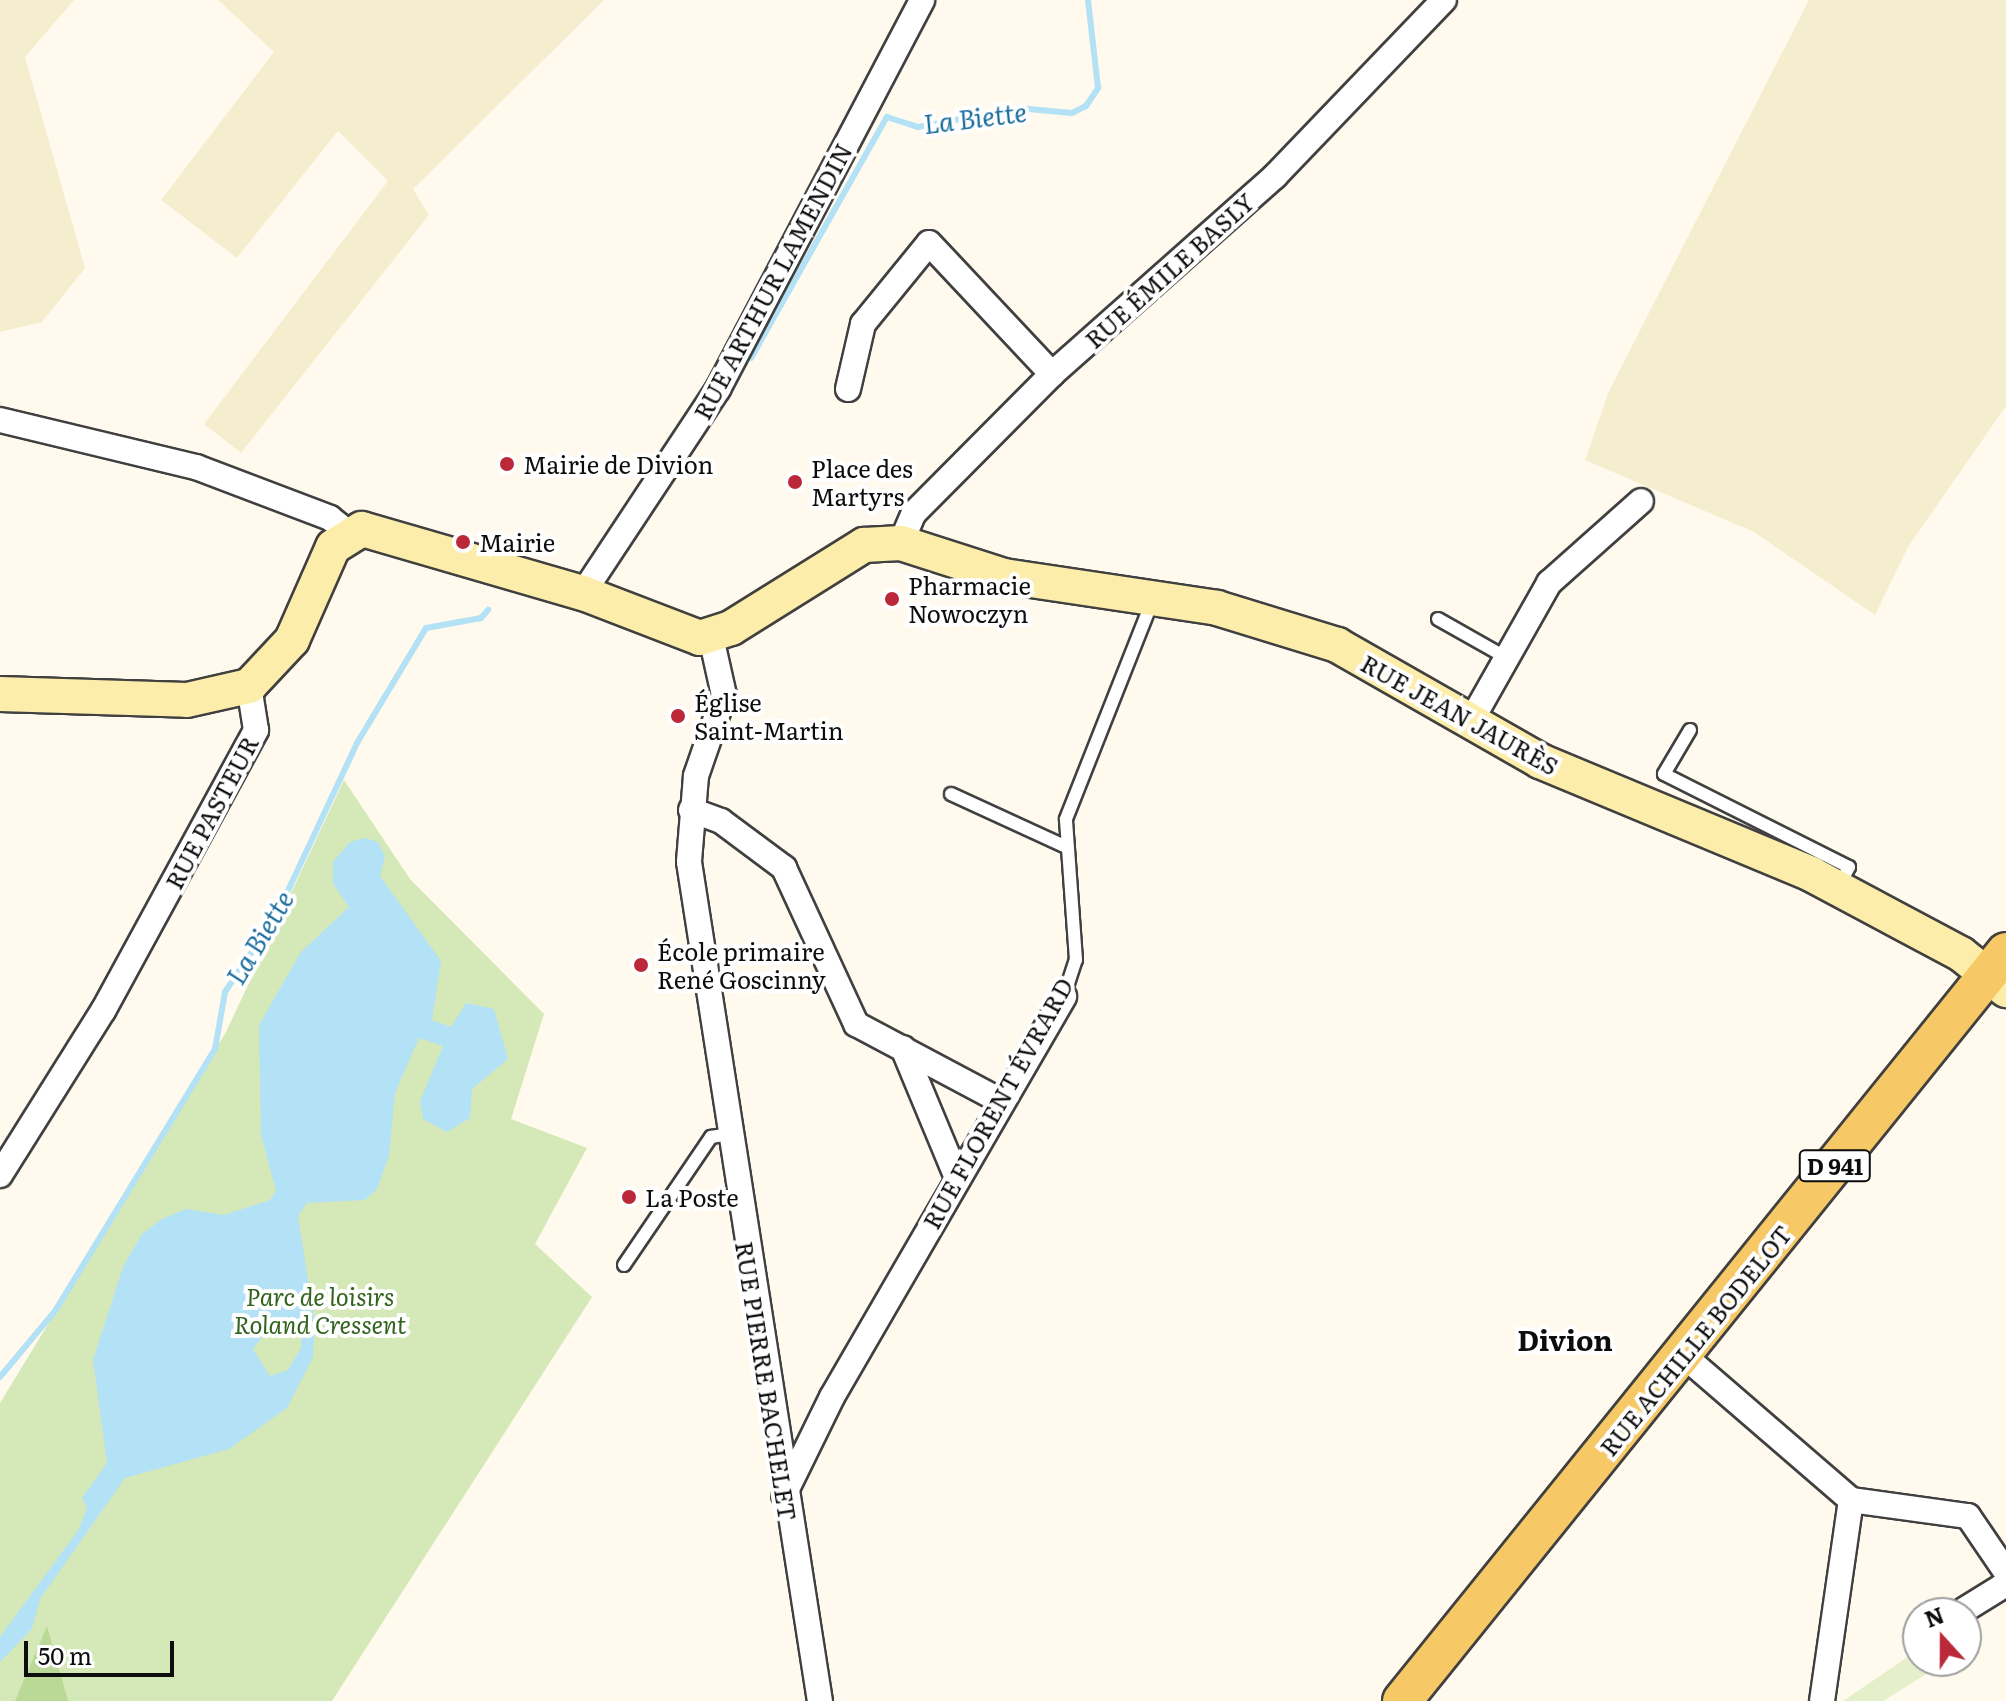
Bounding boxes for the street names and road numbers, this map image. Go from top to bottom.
street label: RUE ARTHUR LAMENDIN [687,138,857,424]
street label: RUE ÉMILE BASLY [1079,187,1259,353]
street label: RUE JEAN JAURÈS [1356,648,1564,780]
street label: RUE PASTEUR [159,730,263,894]
street label: RUE FLORENT ÉVRARD [916,973,1078,1233]
road number: D 941 [1797,1148,1873,1184]
street label: RUE ACHILLE BODELOT [1593,1219,1797,1461]
street label: RUE PIERRE BACHELET [731,1239,803,1523]

